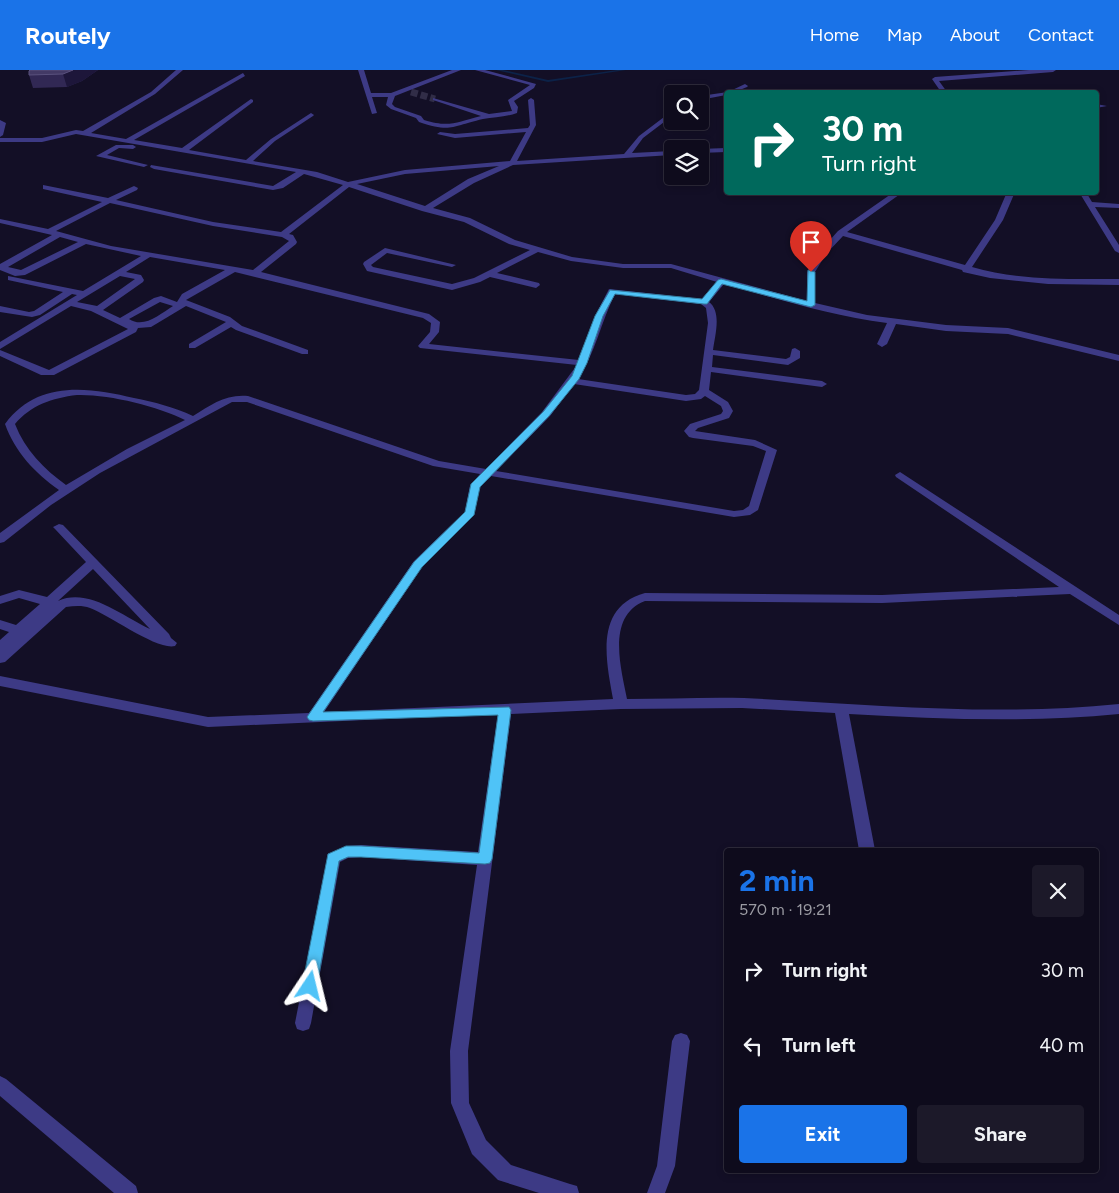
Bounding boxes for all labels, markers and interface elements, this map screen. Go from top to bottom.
text: Routely [25,21,111,50]
text: Home [810,24,859,46]
text: Map [887,24,922,46]
text: About [950,24,1000,46]
text: Contact [1028,24,1094,46]
map controls [664,85,709,185]
button: search [664,85,709,130]
text: 30 m [822,108,903,150]
icon: right [739,110,804,175]
button: layers [664,140,709,185]
text: Turn right [822,150,917,177]
pin [790,221,832,272]
icon: arrive [797,228,825,256]
text: 2 min [739,862,815,899]
button: close [1032,865,1084,917]
text: 570 m · 19:21 [739,900,832,919]
icon: right [739,957,767,985]
position arrow [283,959,335,1011]
text: Turn right [782,959,868,982]
text: 30 m [1041,959,1084,982]
icon: left [739,1032,767,1060]
text: Turn left [782,1034,856,1057]
text: 40 m [1039,1034,1084,1057]
button: Exit [739,1105,907,1163]
button: Share [917,1105,1084,1163]

